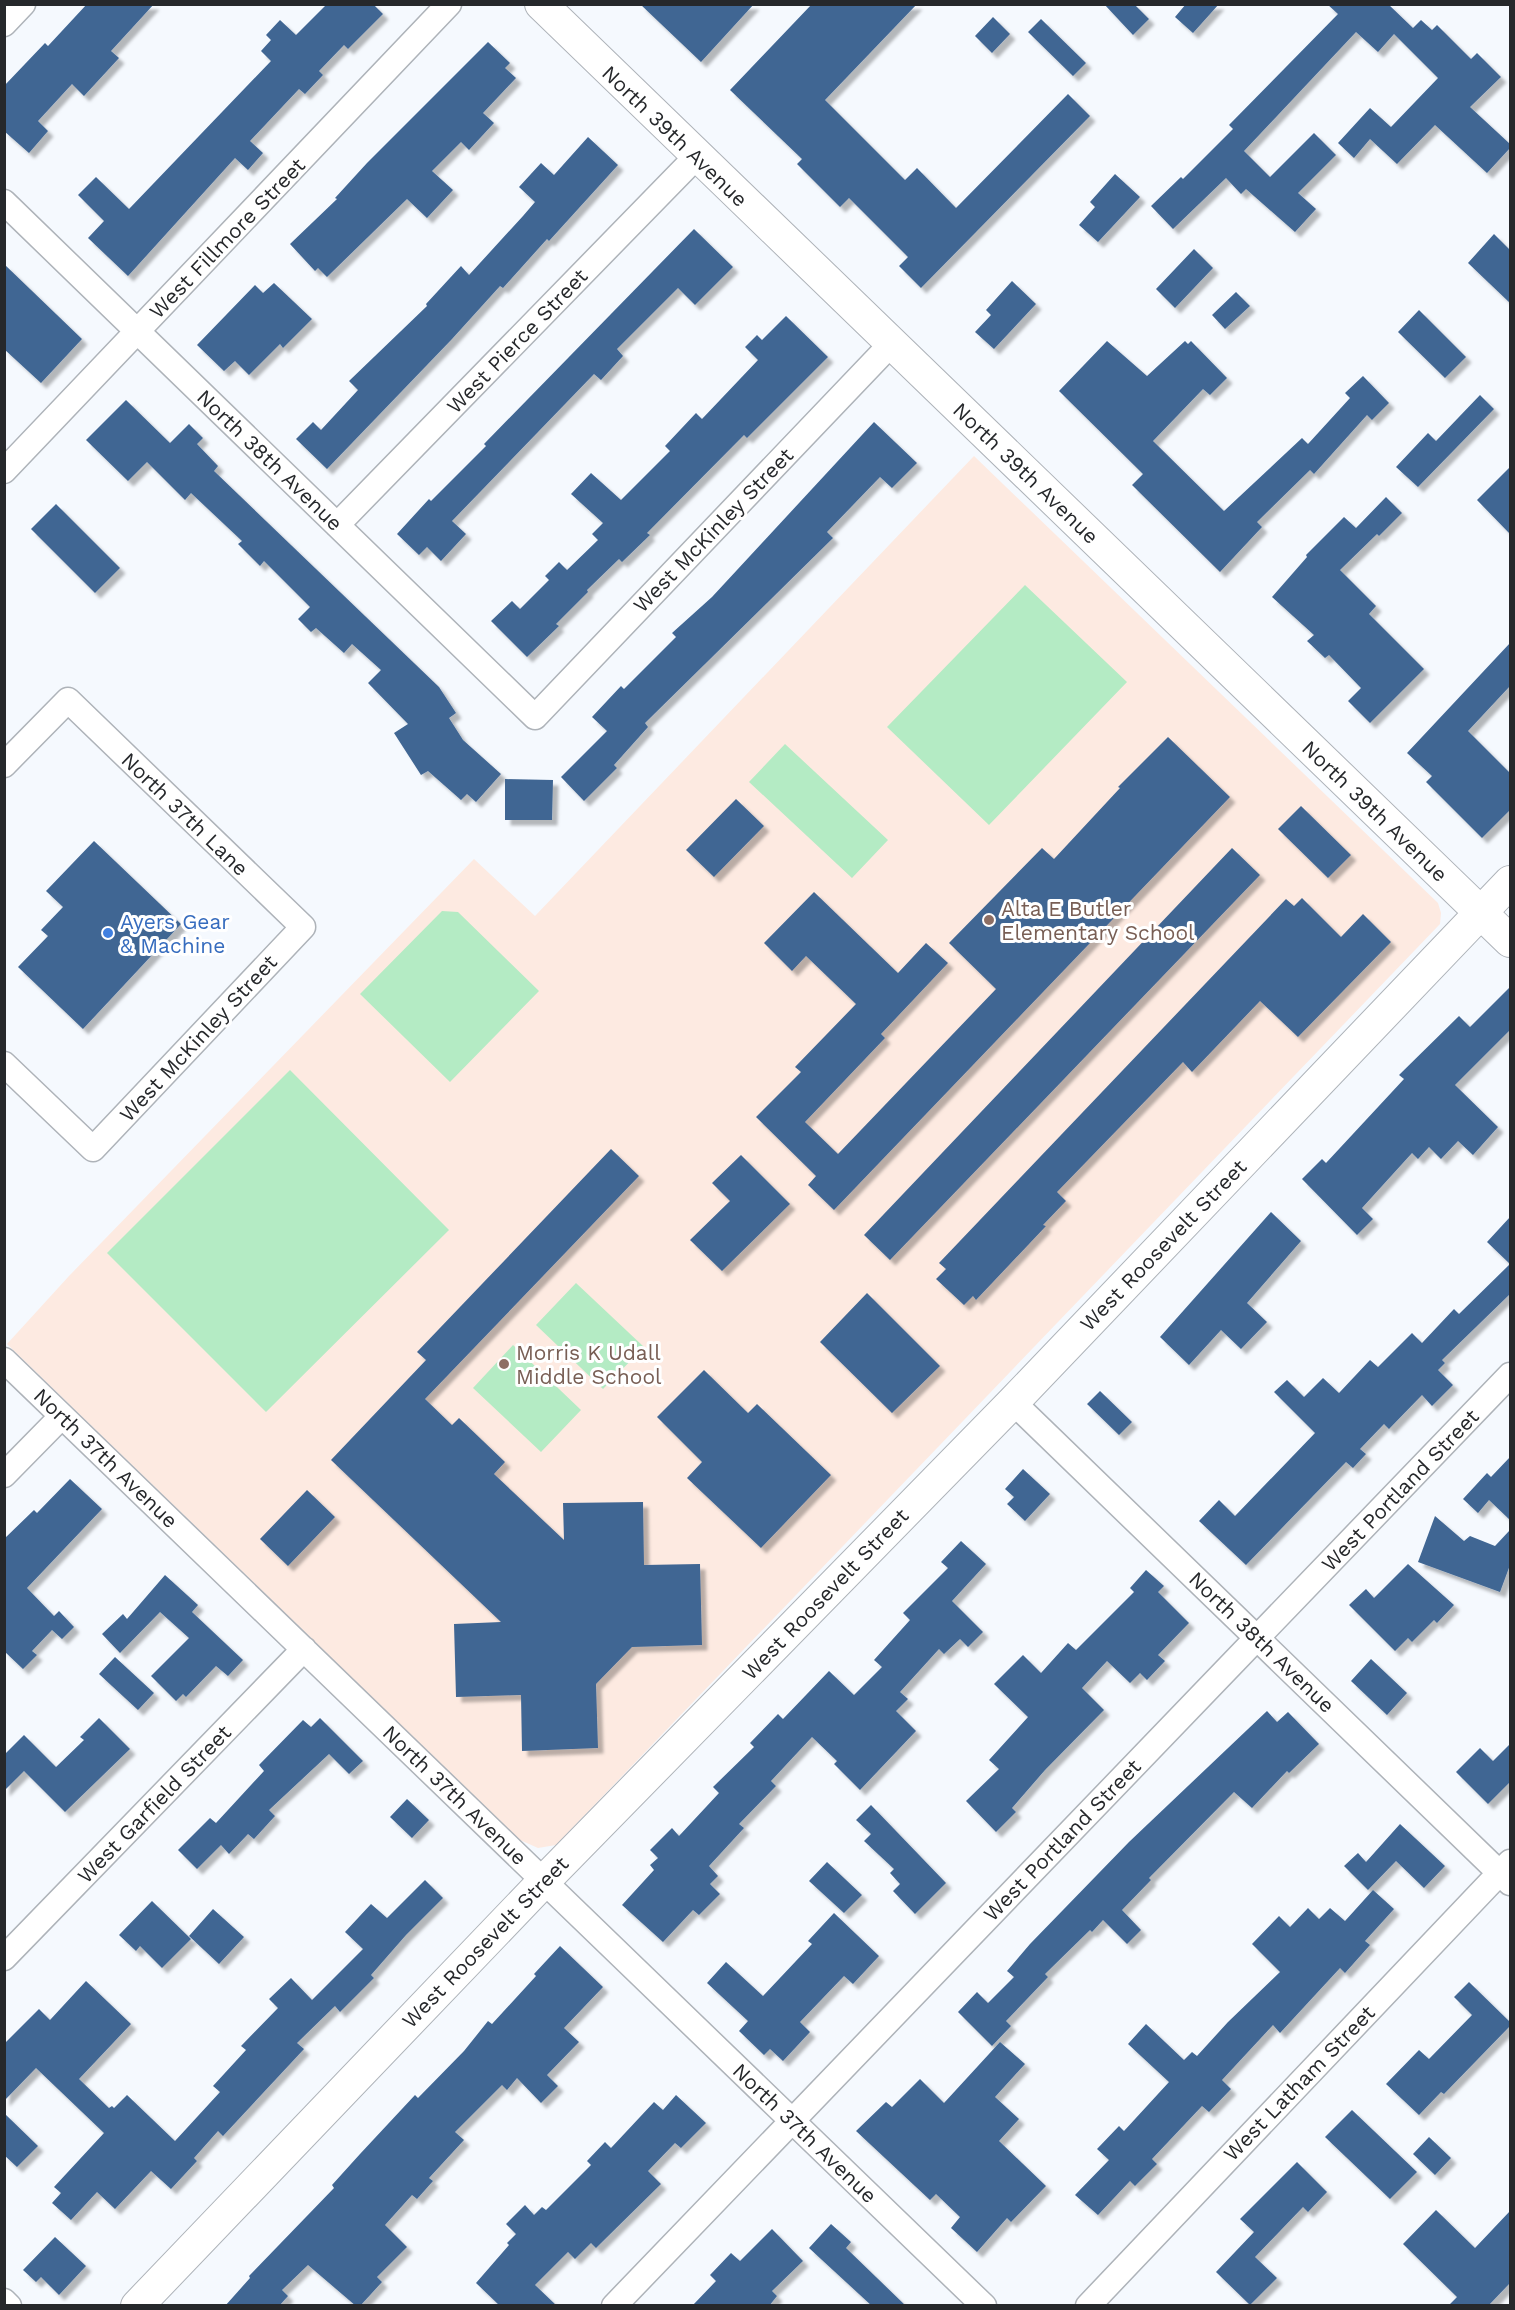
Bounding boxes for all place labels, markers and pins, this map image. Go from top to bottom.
place label: Alta E Butler Elementary School [1001,896,1195,945]
place label: Ayers Gear & Machine [120,909,230,958]
marker: Alta E Butler Elementary School [982,913,996,927]
marker: Ayers Gear & Machine [101,926,115,940]
place label: Morris K Udall Middle School [516,1340,662,1389]
marker: Morris K Udall Middle School [497,1357,511,1371]

